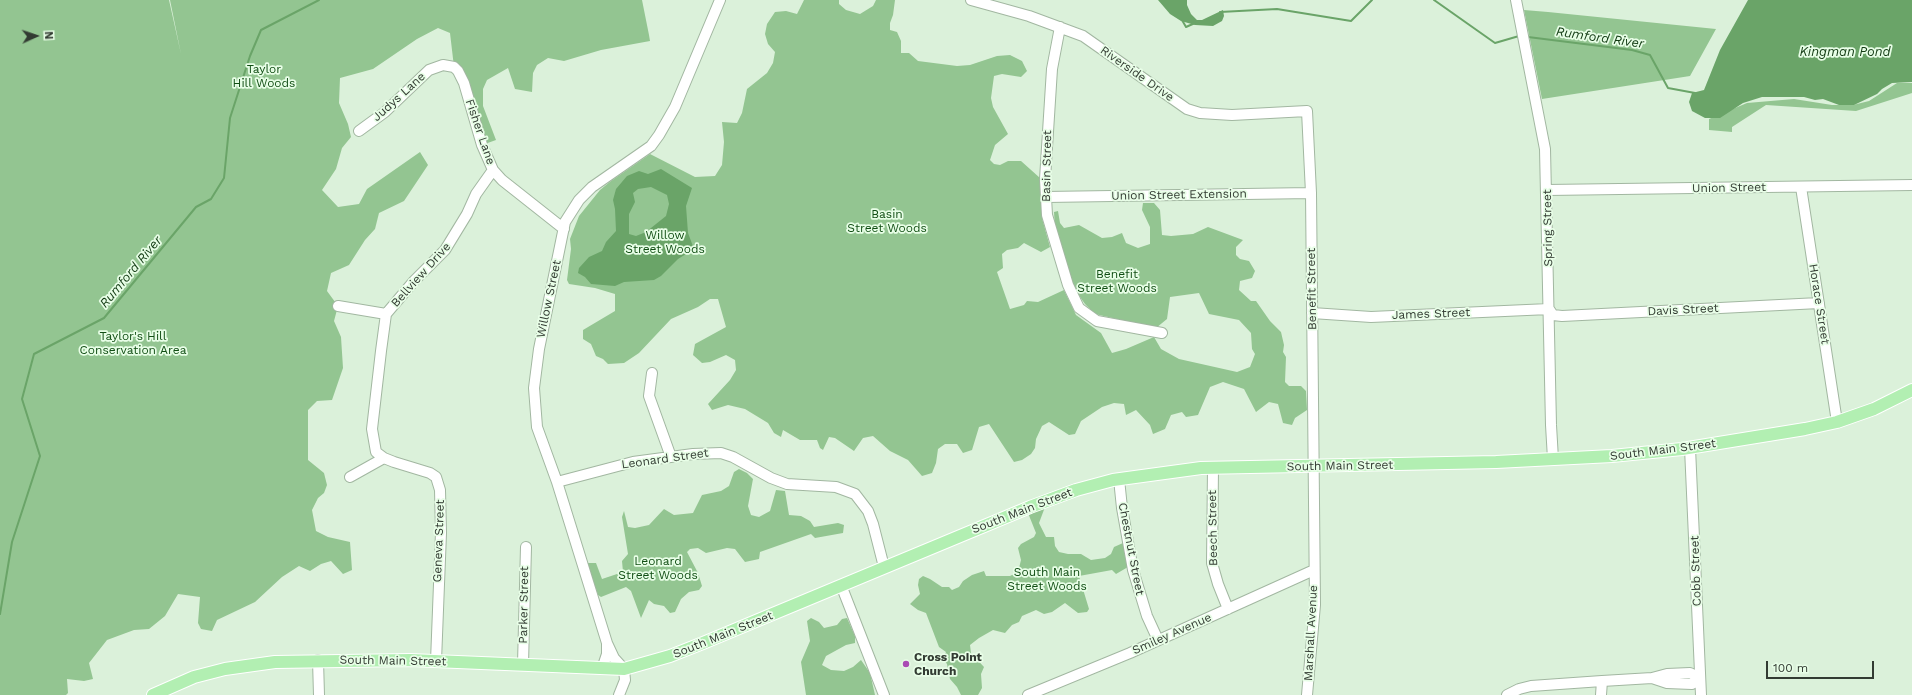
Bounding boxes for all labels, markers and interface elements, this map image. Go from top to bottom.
north arrow [16,16,56,56]
water label: Rumford River [1555,24,1645,52]
text: N [42,31,55,40]
street label: Riverside Drive [1097,43,1177,105]
water label: Kingman Pond [1800,44,1890,60]
park label: Taylor Hill Woods [233,62,295,90]
street label: Judys Lane [370,69,428,125]
street label: Fisher Lane [462,97,498,167]
street label: Basin Street [1039,130,1055,202]
street label: Union Street [1692,180,1766,196]
street label: Union Street Extension [1111,187,1247,203]
street label: Spring Street [1540,189,1556,267]
park label: Basin Street Woods [847,207,927,235]
park label: Willow Street Woods [625,228,705,256]
water label: Rumford River [97,233,165,311]
street label: Bellview Drive [388,240,454,310]
street label: Benefit Street [1304,248,1320,330]
street label: Willow Street [534,259,564,339]
street label: Horace Street [1806,263,1832,345]
park label: Benefit Street Woods [1077,267,1157,295]
street label: Davis Street [1647,301,1719,319]
street label: James Street [1392,305,1470,323]
park label: Taylor's Hill Conservation Area [80,329,186,357]
street label: South Main Street [1609,436,1717,464]
street label: Leonard Street [621,446,709,472]
street label: South Main Street [1287,458,1393,474]
street label: South Main Street [970,485,1074,537]
street label: Beech Street [1205,490,1221,566]
street label: Geneva Street [430,499,448,583]
street label: Chestnut Street [1115,501,1147,597]
street label: Cobb Street [1688,535,1704,607]
park label: Leonard Street Woods [618,554,698,582]
park label: South Main Street Woods [1007,565,1087,593]
street label: Parker Street [516,566,532,644]
street label: Marshall Avenue [1301,585,1321,681]
street label: South Main Street [671,608,775,662]
street label: Smiley Avenue [1130,610,1214,658]
place label: Cross Point Church [914,650,982,678]
street label: South Main Street [340,653,446,669]
scale bar [1768,653,1876,679]
marker: Cross Point Church [901,659,911,669]
text: 100 m [1773,661,1808,675]

